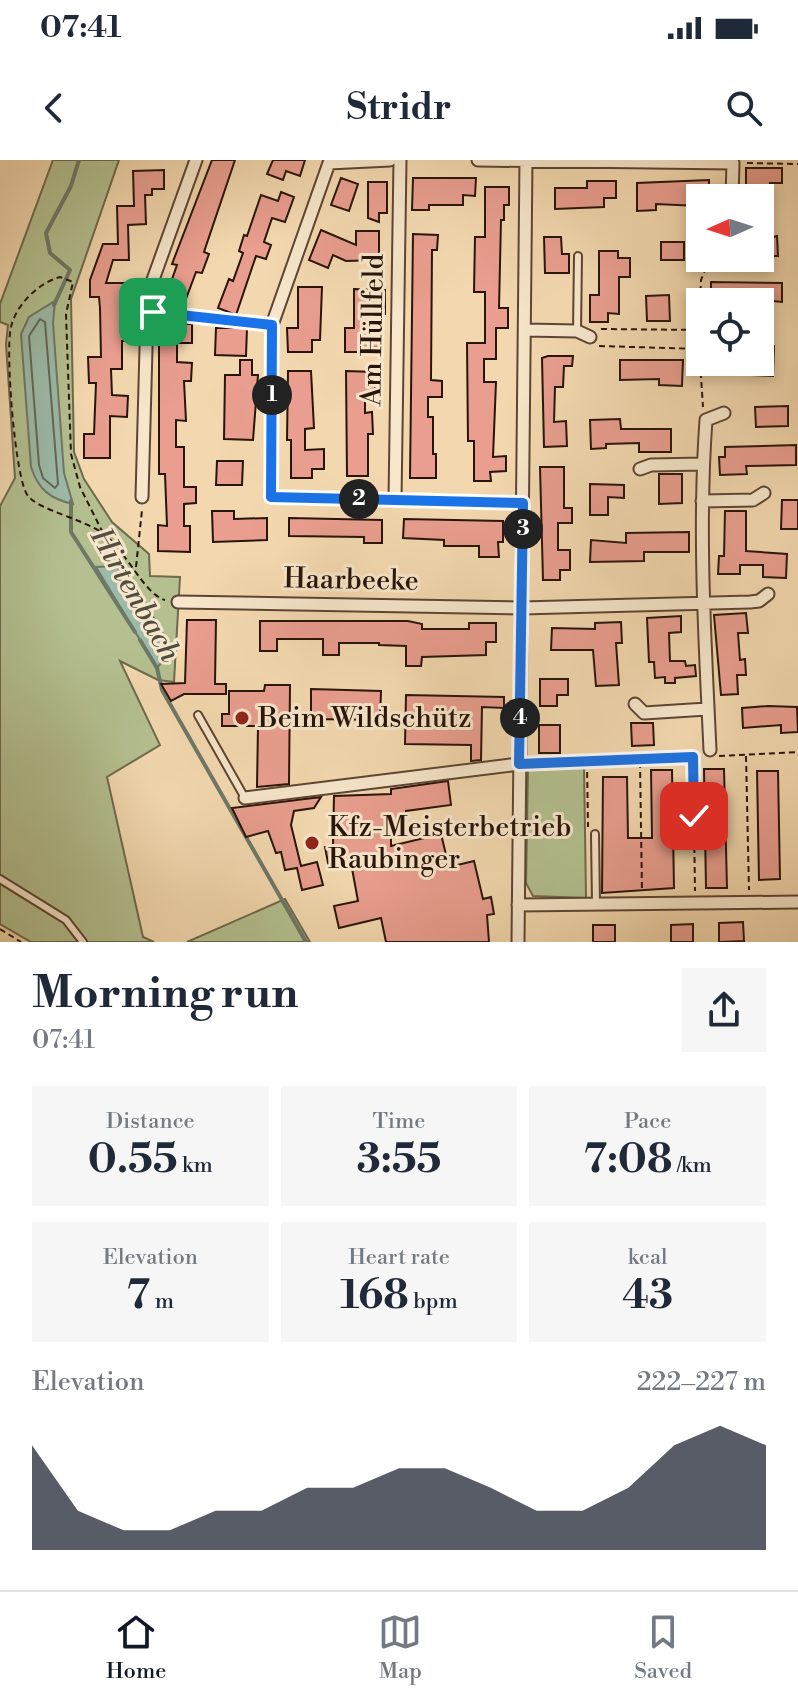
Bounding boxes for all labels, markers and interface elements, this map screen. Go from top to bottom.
text: 07:41 [40,9,122,47]
icon: back [32,86,76,130]
text: Stridr [347,86,451,131]
icon: search [722,86,766,130]
north arrow [686,184,774,272]
map controls [686,184,774,376]
street label: Am Hüllfeld [354,253,392,407]
pin [119,278,187,346]
button: locate [686,288,774,376]
icon: arrive [131,290,175,334]
pin: 1 [252,375,292,415]
text: 1 [267,381,277,408]
pin: 2 [339,479,379,519]
text: 2 [352,485,366,512]
pin: 3 [503,509,543,549]
text: 3 [516,515,530,542]
water label: Hirtenbach [81,520,189,669]
street label: Haarbeeke [283,561,419,599]
pin: 4 [500,698,540,738]
place label: Beim Wildschütz [257,701,471,736]
text: 4 [513,704,527,731]
marker: Beim Wildschütz [233,709,251,727]
pin [660,782,728,850]
icon: check [672,794,716,838]
place label: Kfz-Meisterbetrieb Raubinger [328,810,571,877]
marker: Kfz-Meisterbetrieb Raubinger [303,834,321,852]
text: Morning run [32,966,298,1021]
button: share [682,968,766,1052]
text: 07:41 [32,1024,95,1056]
text: Distance [106,1108,195,1135]
text: Time [373,1108,425,1135]
text: Pace [624,1108,671,1135]
text: 0.55 [88,1135,178,1185]
text: 3:55 [357,1135,441,1185]
text: 7:08 [583,1135,672,1185]
text: km [178,1152,213,1179]
text: /km [672,1152,712,1179]
text: Elevation [103,1244,198,1271]
text: Heart rate [348,1244,450,1271]
text: kcal [628,1244,668,1271]
text: 7 [127,1271,150,1321]
text: 168 [340,1271,409,1321]
text: 43 [622,1271,673,1321]
text: m [150,1288,174,1315]
text: bpm [409,1288,458,1315]
text: Elevation [32,1366,145,1398]
text: 222–227 m [637,1366,766,1398]
tab: Home [106,1610,166,1685]
tab: Map [378,1610,422,1685]
tab: Saved [634,1610,692,1685]

